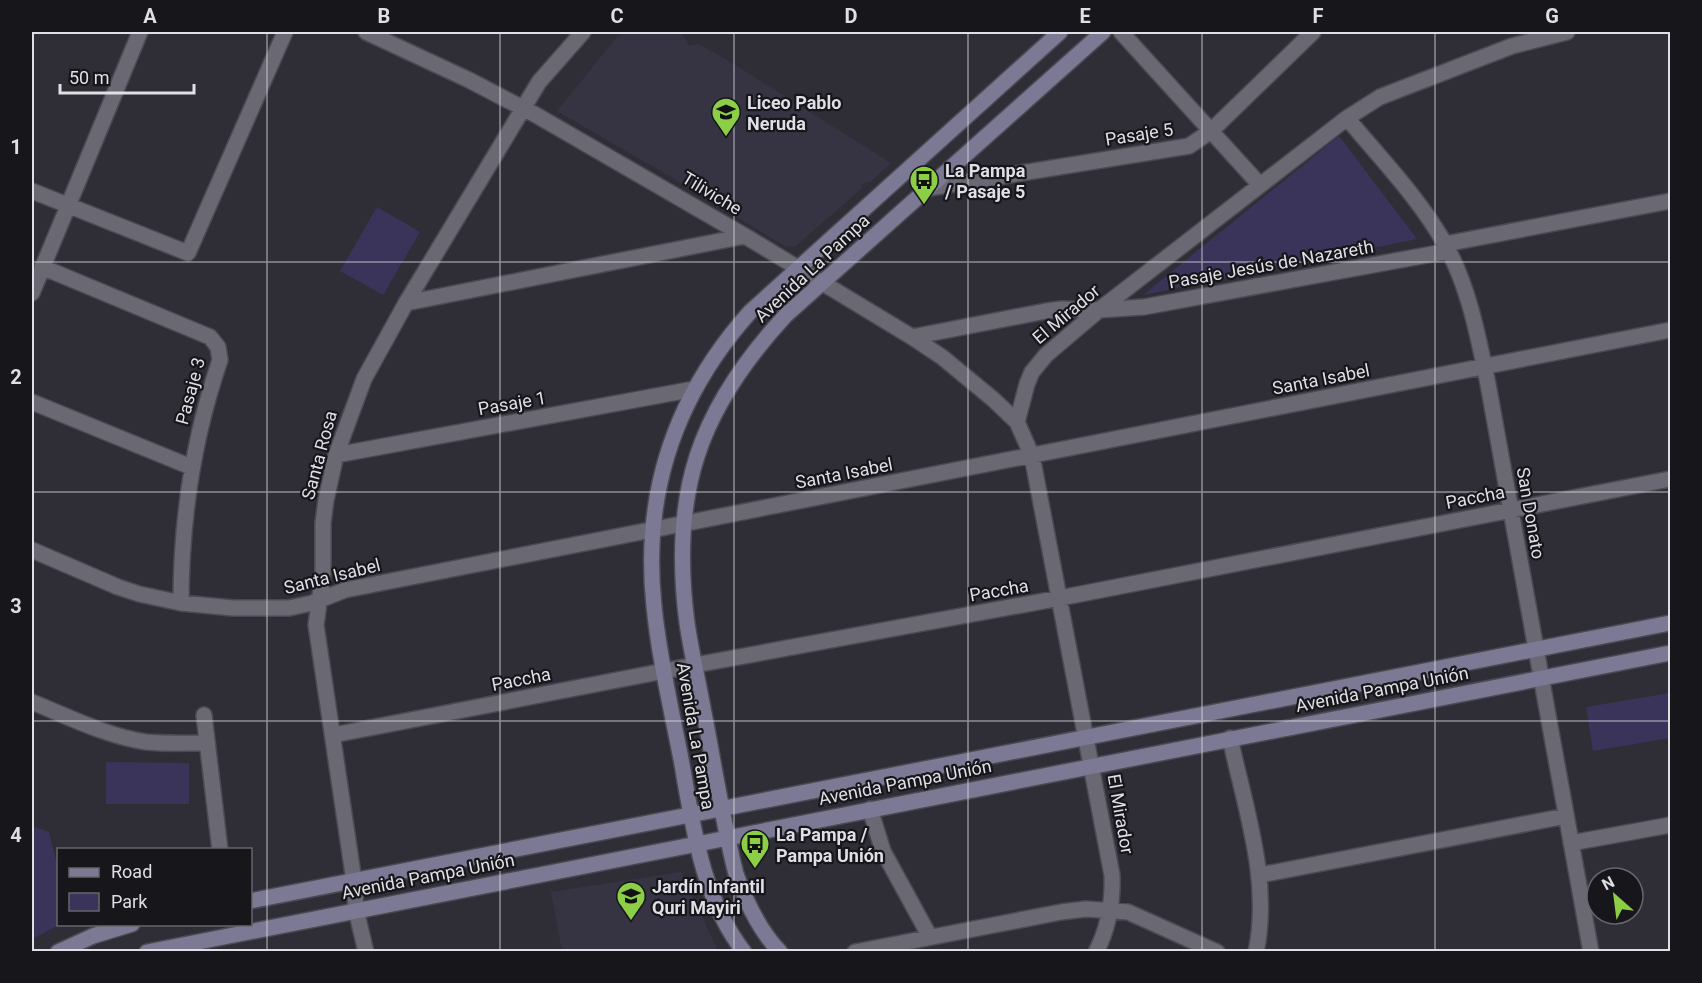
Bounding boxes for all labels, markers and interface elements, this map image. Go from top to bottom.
text: A [143,4,157,28]
text: B [378,4,390,28]
text: C [610,4,624,28]
text: D [845,4,858,28]
text: E [1079,4,1091,28]
text: F [1313,4,1324,28]
text: G [1545,4,1559,28]
scale bar [60,57,194,95]
text: 50 m [69,67,109,88]
place label: Liceo Pablo Neruda [747,92,841,134]
school or university icon: Liceo Pablo Neruda [710,96,742,138]
street label: Pasaje 5 [1103,118,1175,150]
text: 1 [10,135,22,159]
place label: La Pampa / Pasaje 5 [944,160,1026,202]
bus stop icon: La Pampa / Pasaje 5 [908,164,940,206]
street label: Tiliviche [678,167,746,219]
street label: Avenida La Pampa [750,210,874,326]
street label: Pasaje Jesús de Nazareth [1167,236,1375,292]
street label: El Mirador [1028,280,1104,348]
street label: Pasaje 3 [171,355,209,427]
street label: Santa Isabel [1271,359,1371,399]
text: 2 [10,365,22,389]
street label: Pasaje 1 [476,387,548,419]
street label: Santa Rosa [297,408,341,502]
street label: Santa Isabel [794,453,894,493]
street label: San Donato [1513,466,1549,560]
street label: Paccha [1444,481,1506,513]
street label: Santa Isabel [282,554,382,598]
street label: Paccha [968,574,1030,606]
text: 3 [10,594,22,618]
street label: Avenida La Pampa [673,661,719,811]
street label: Avenida Pampa Unión [1294,662,1470,716]
street label: Paccha [490,663,552,695]
street label: Avenida Pampa Unión [817,755,993,809]
street label: El Mirador [1104,772,1138,856]
text: 4 [10,823,22,847]
place label: La Pampa / Pampa Unión [776,824,884,866]
bus stop icon: La Pampa / Pampa Unión [739,828,771,870]
legend [57,848,252,926]
street label: Avenida Pampa Unión [340,849,516,903]
text: Road [111,861,152,882]
north arrow [1585,866,1645,926]
text: N [1599,872,1618,894]
place label: Jardín Infantil Quri Mayiri [652,876,765,918]
school or university icon: Jardín Infantil Quri Mayiri [615,880,647,922]
text: Park [111,891,148,912]

